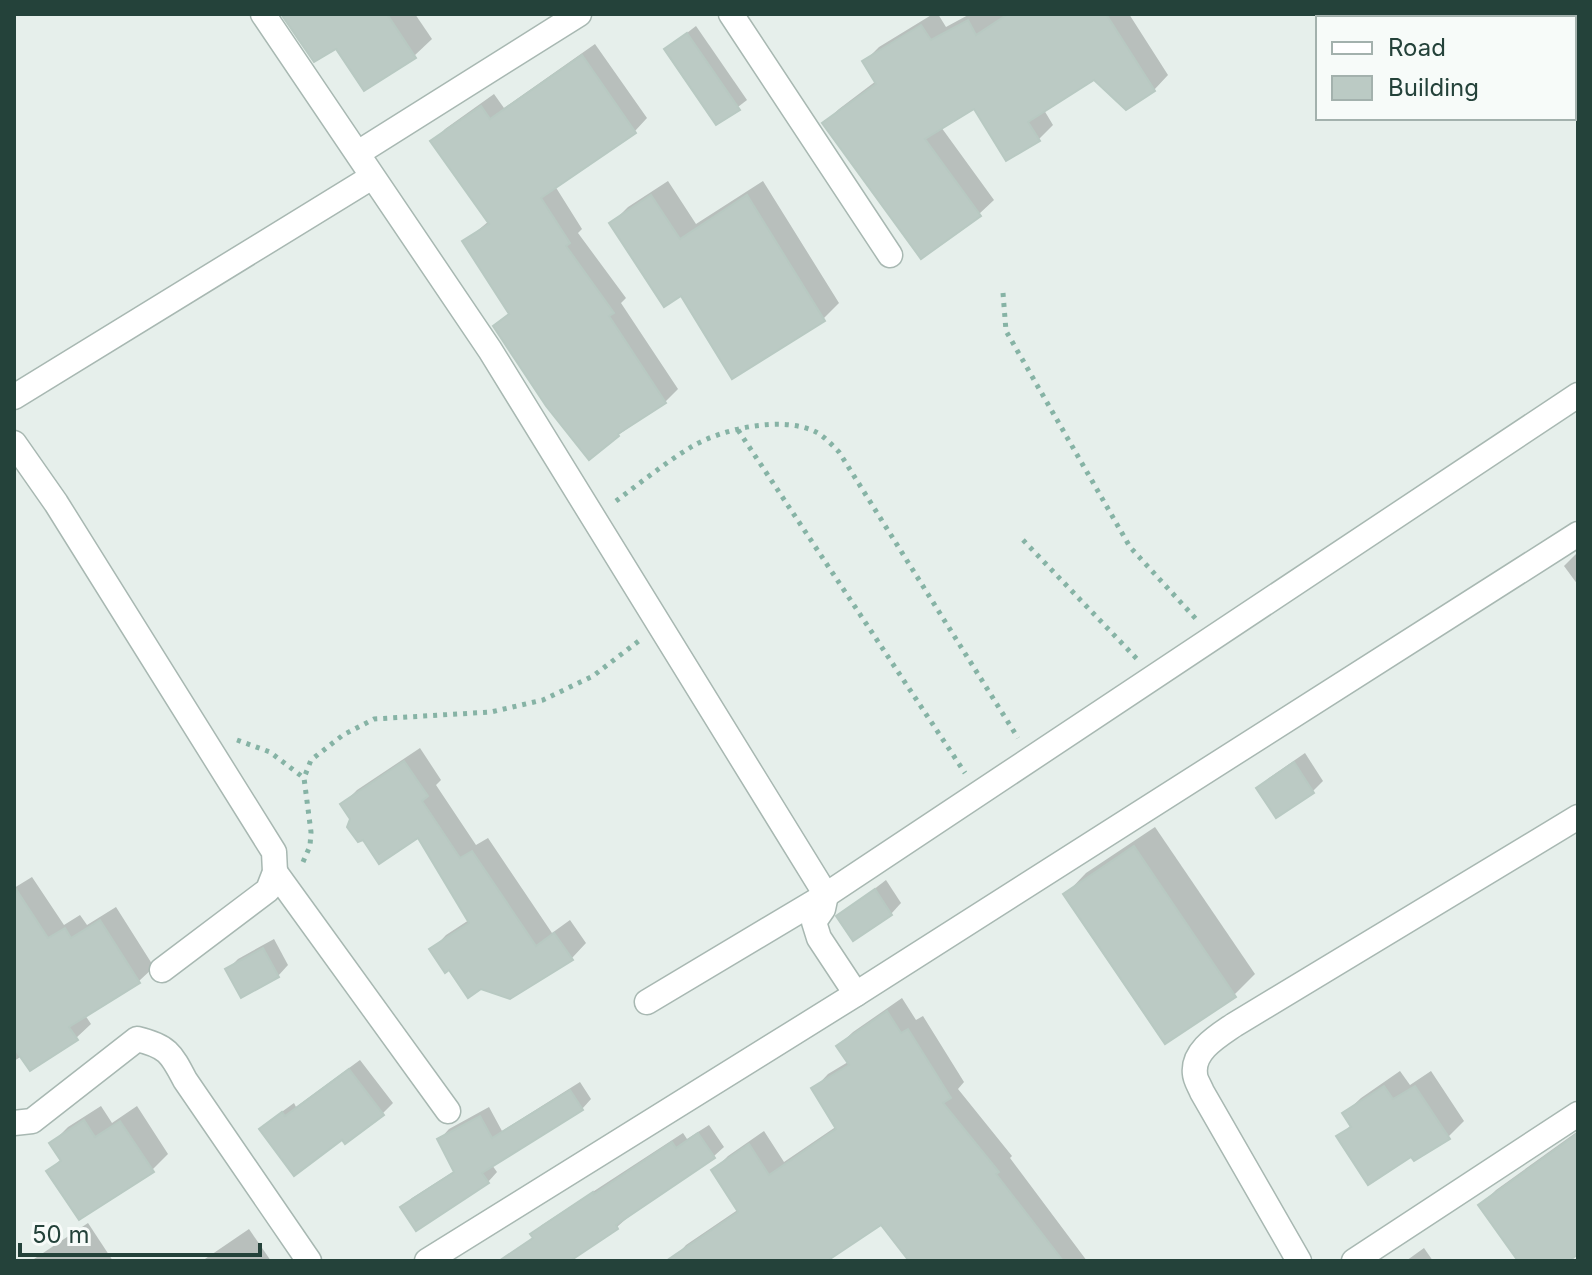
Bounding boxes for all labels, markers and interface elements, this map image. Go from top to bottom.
legend [1316,16,1576,120]
text: Road [1388,33,1446,62]
text: Building [1388,73,1479,102]
scale bar [20,1207,260,1257]
text: 50 m [32,1220,90,1249]

